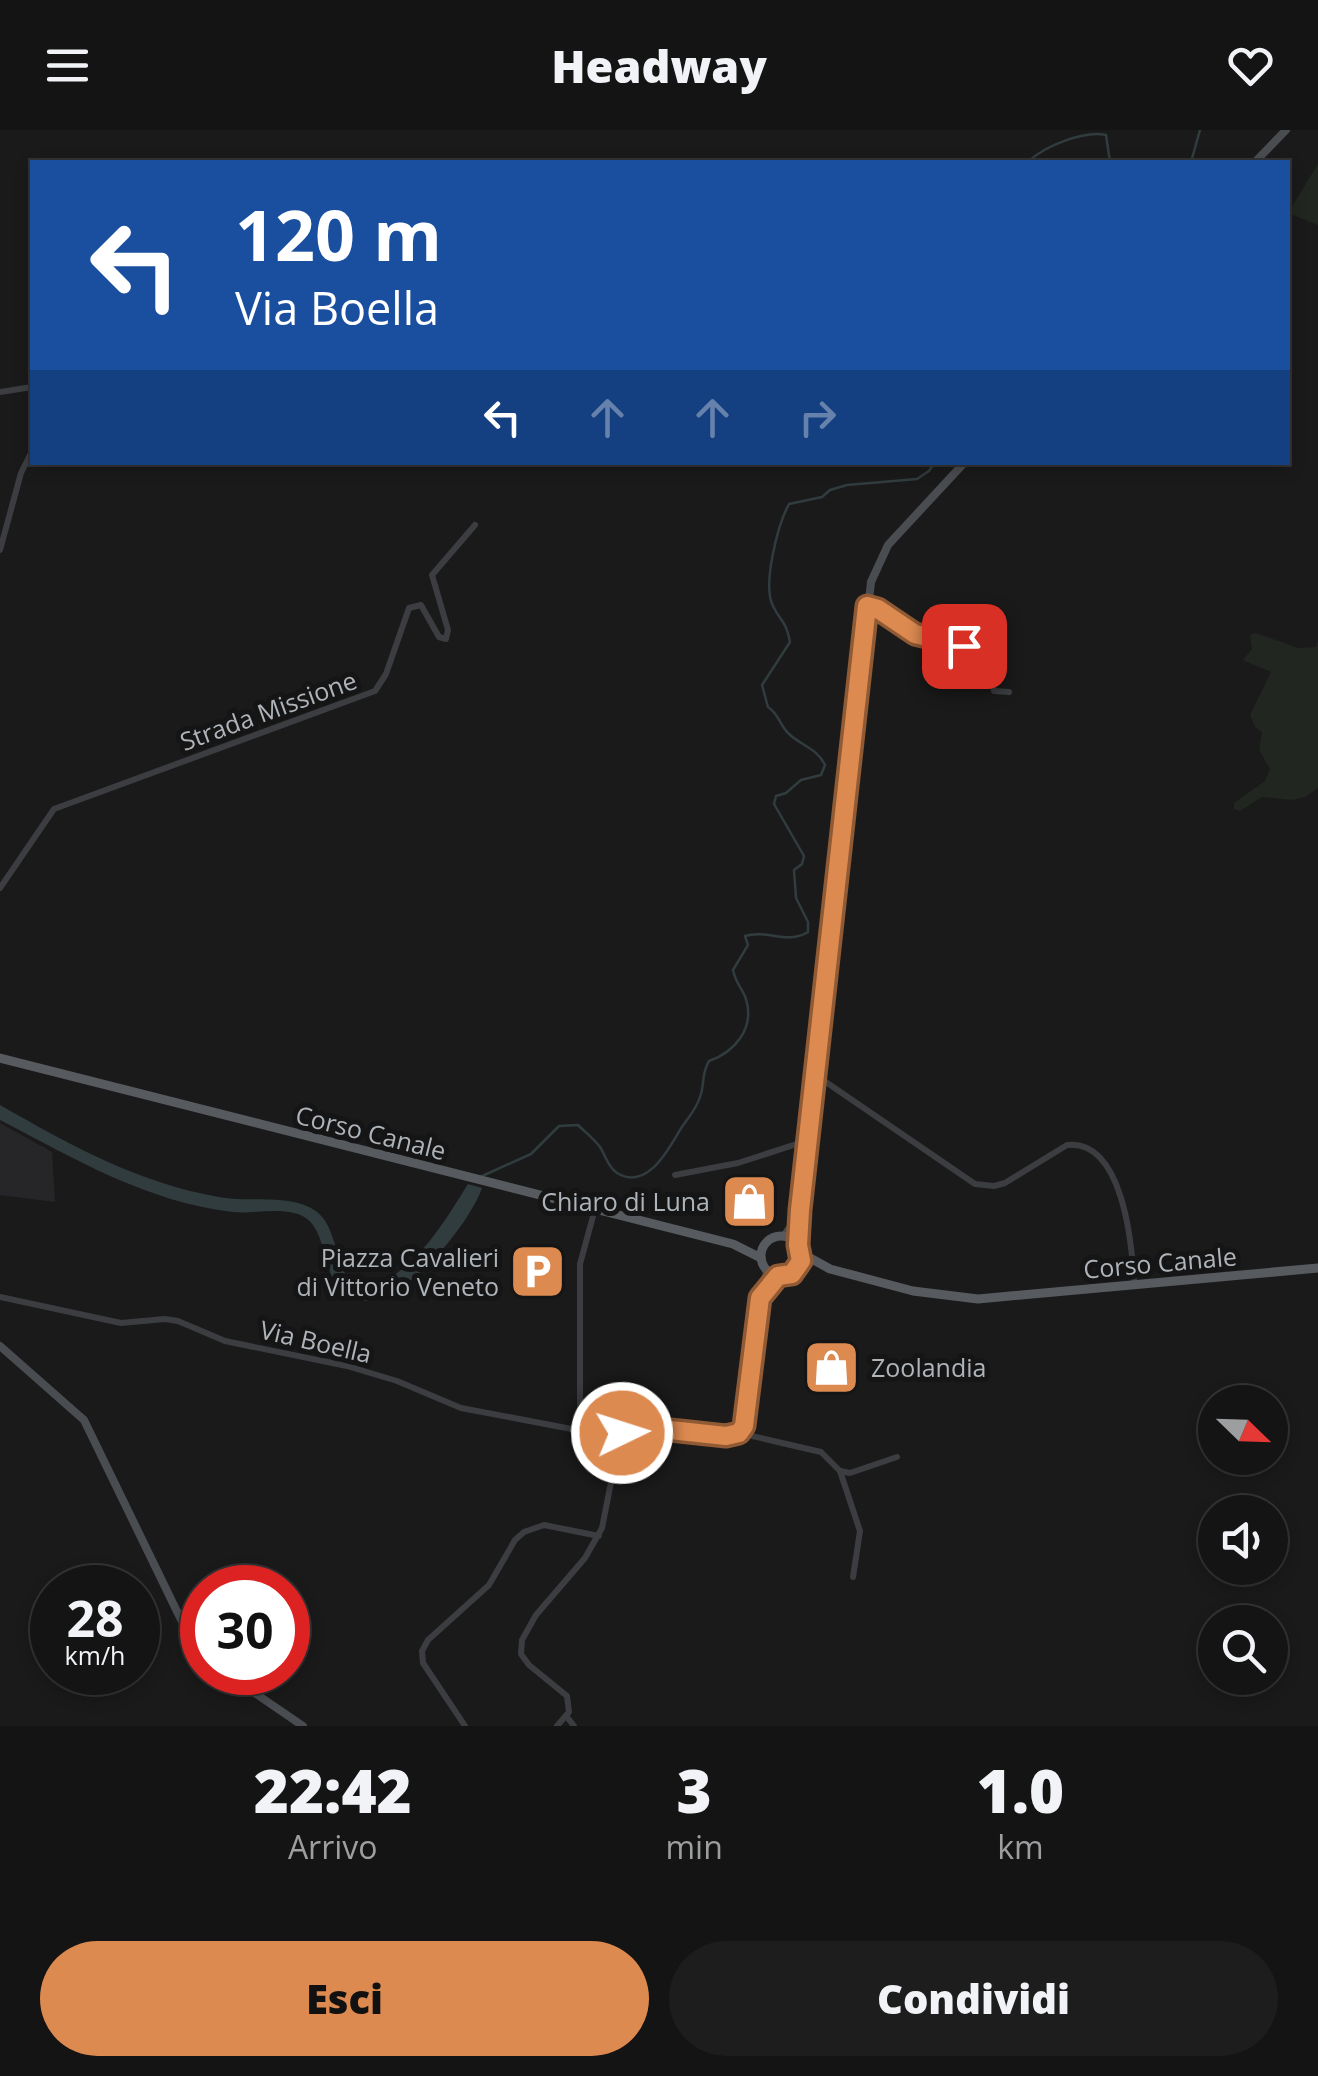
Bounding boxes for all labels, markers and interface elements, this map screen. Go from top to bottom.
text: Headway [551,35,767,96]
icon: menu [40,38,95,93]
icon: heart [1223,38,1278,93]
text: 120 m [235,186,442,282]
icon: left [70,200,200,330]
text: Via Boella [235,277,439,338]
icon: left [475,390,530,445]
icon: ahead [580,390,635,445]
icon: ahead [685,390,740,445]
icon: right [790,390,845,445]
pin [922,604,1007,689]
icon: arrive [937,619,992,674]
street label: Strada Missione [175,662,361,758]
street label: Corso Canale [292,1097,450,1167]
shop icon: Chiaro di Luna [719,1171,779,1231]
place label: Chiaro di Luna [541,1184,710,1218]
street label: Corso Canale [1082,1238,1238,1286]
place label: Piazza Cavalieri di Vittorio Veneto [296,1240,499,1303]
parking icon: Piazza Cavalieri di Vittorio Veneto [508,1241,568,1301]
street label: Via Boella [257,1312,375,1370]
shop icon: Zoolandia [802,1337,862,1397]
place label: Zoolandia [871,1350,986,1384]
position arrow [570,1381,674,1485]
north arrow [1198,1385,1288,1475]
map controls [1198,1385,1288,1695]
button: sound [1198,1495,1288,1585]
speed limit sign: 30 [180,1565,310,1695]
text: 28 [66,1584,124,1652]
button: search [1198,1605,1288,1695]
text: km/h [65,1638,125,1672]
text: 22:42 [254,1749,412,1831]
text: 3 [677,1749,712,1831]
text: 1.0 [977,1749,1064,1831]
text: Arrivo [288,1825,378,1868]
text: min [665,1825,723,1868]
text: km [997,1825,1044,1868]
button: Esci [40,1941,649,2056]
button: Condividi [669,1941,1278,2056]

